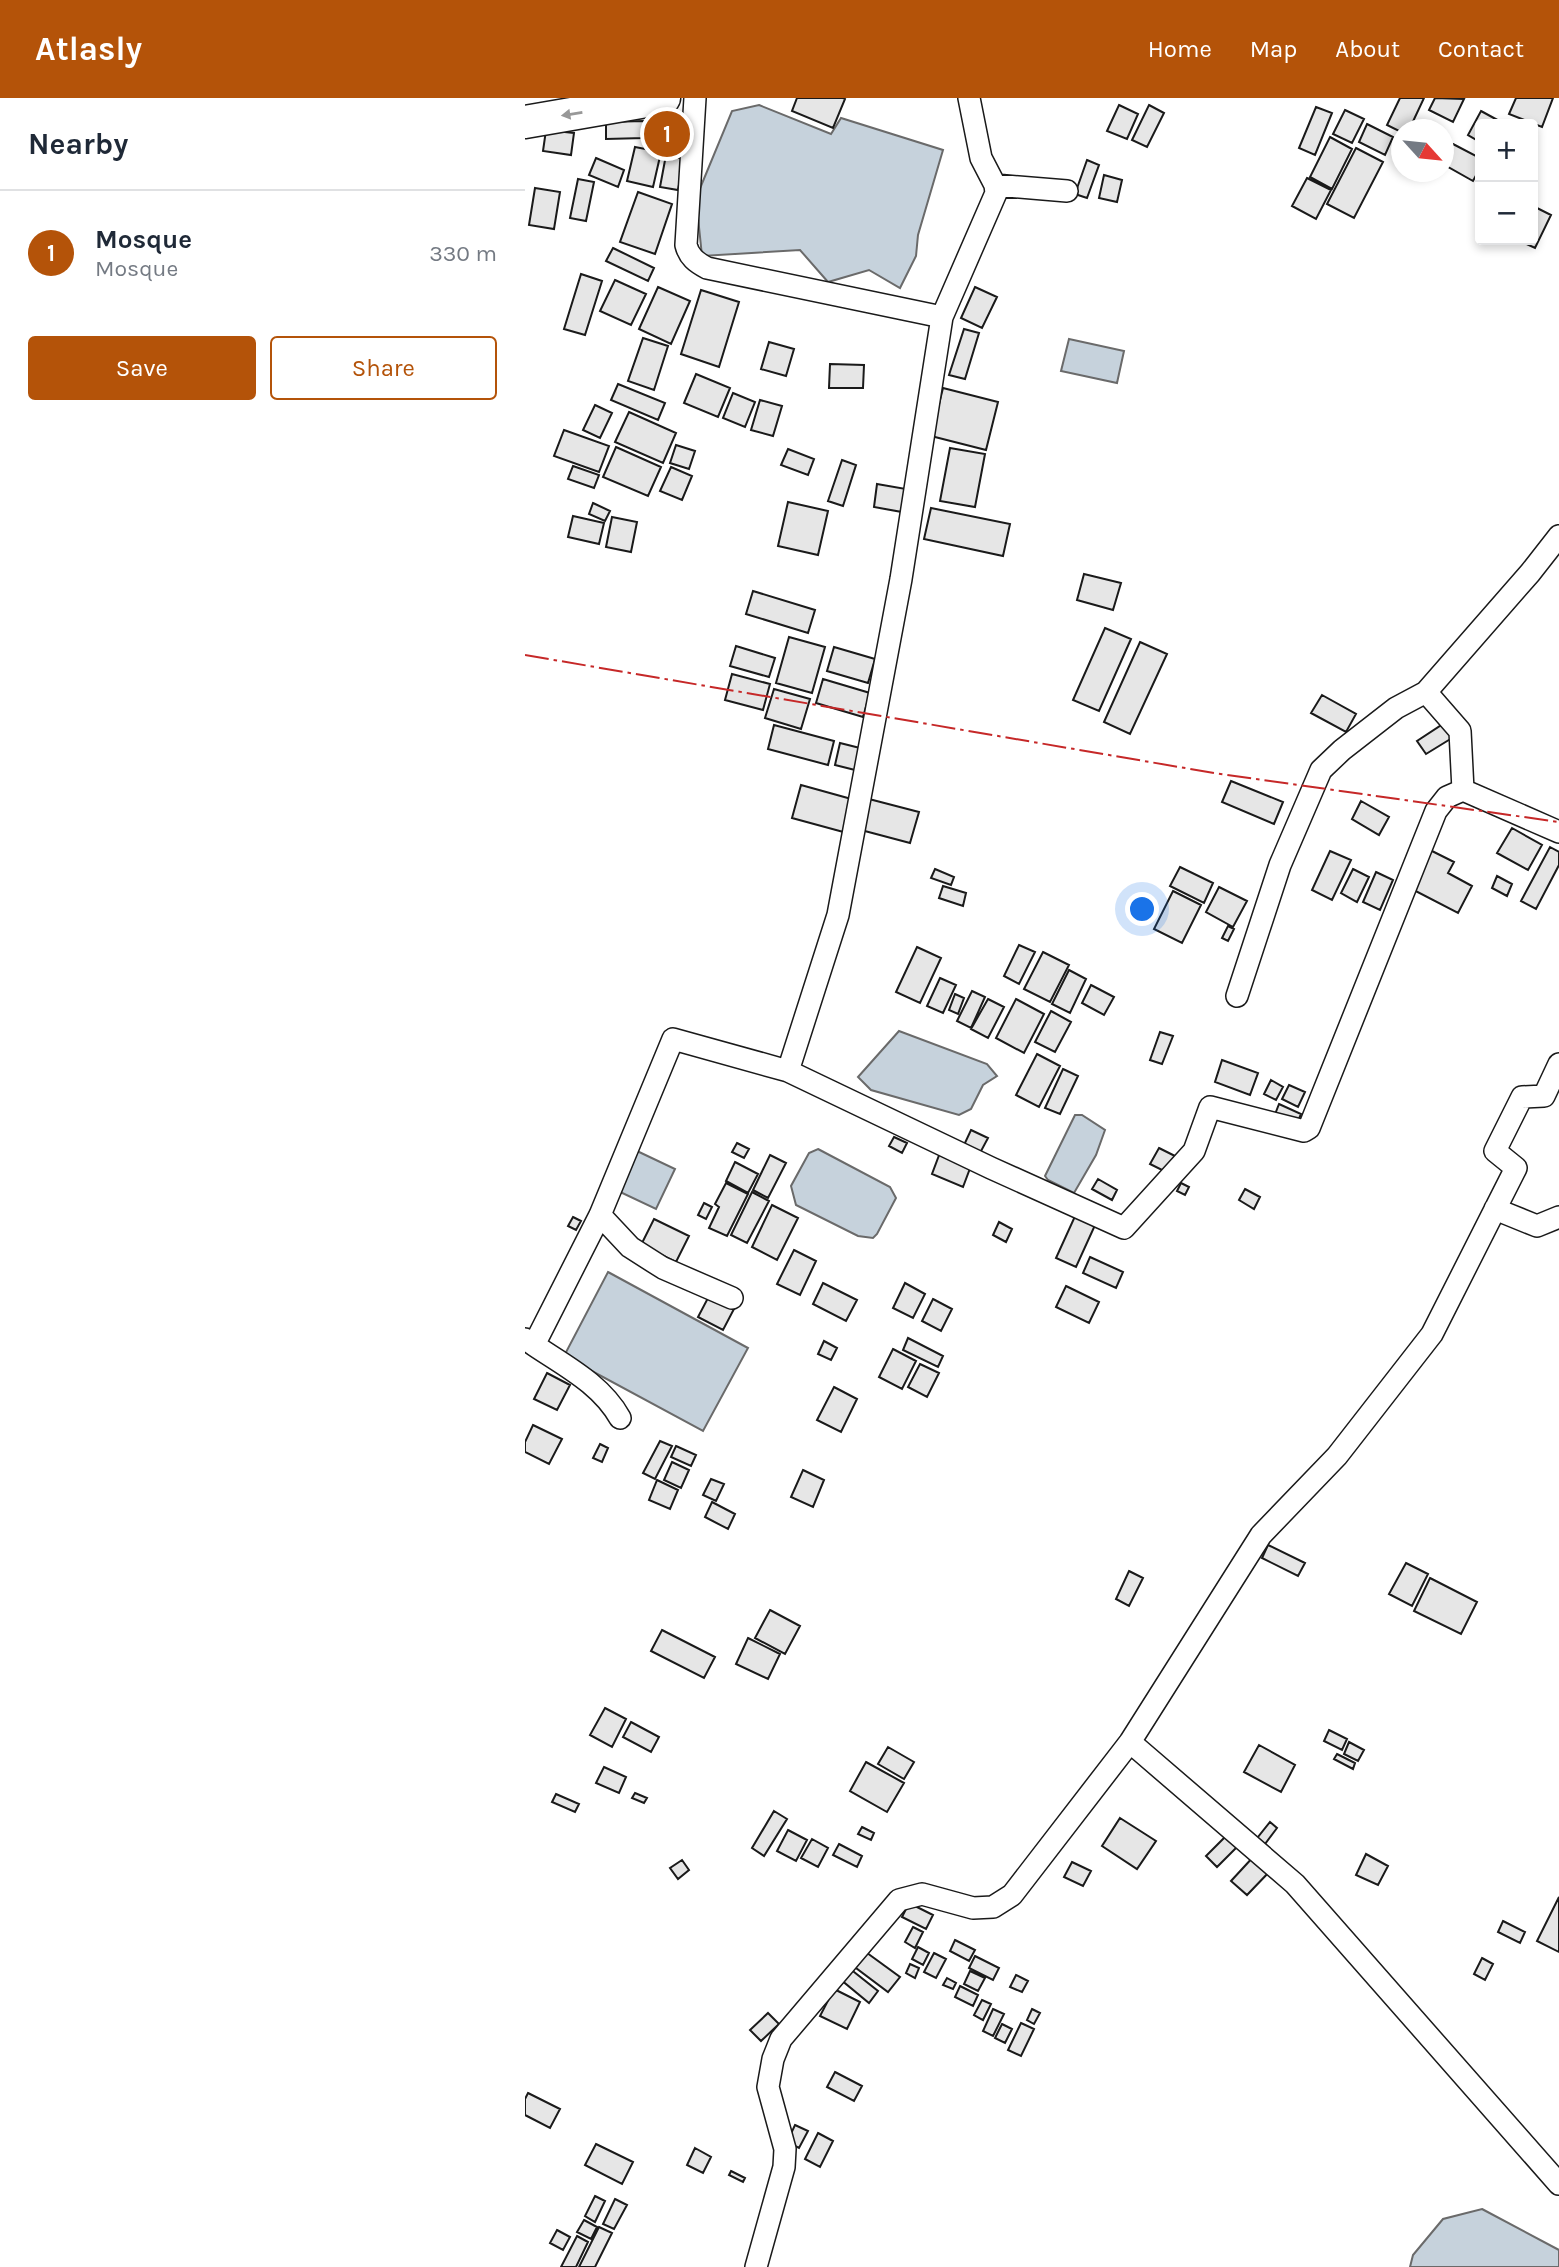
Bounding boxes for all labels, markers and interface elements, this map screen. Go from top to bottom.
text: Atlasly [35,30,142,68]
text: Home [1148,35,1212,63]
text: Map [1250,35,1297,63]
text: About [1335,35,1400,63]
text: Contact [1438,35,1524,63]
pin: 1 [644,108,690,160]
one-way arrow [561,109,583,120]
north arrow [1391,119,1454,182]
map controls [1475,119,1538,245]
button: + [1475,119,1538,182]
text: Nearby [28,126,128,162]
button: − [1475,182,1538,245]
text: Mosque [95,224,192,255]
text: 1 [47,240,55,267]
text: 330 m [429,240,497,267]
text: Mosque [95,255,178,282]
button: Save [28,336,256,400]
button: Share [270,336,497,400]
your location [1125,892,1159,926]

